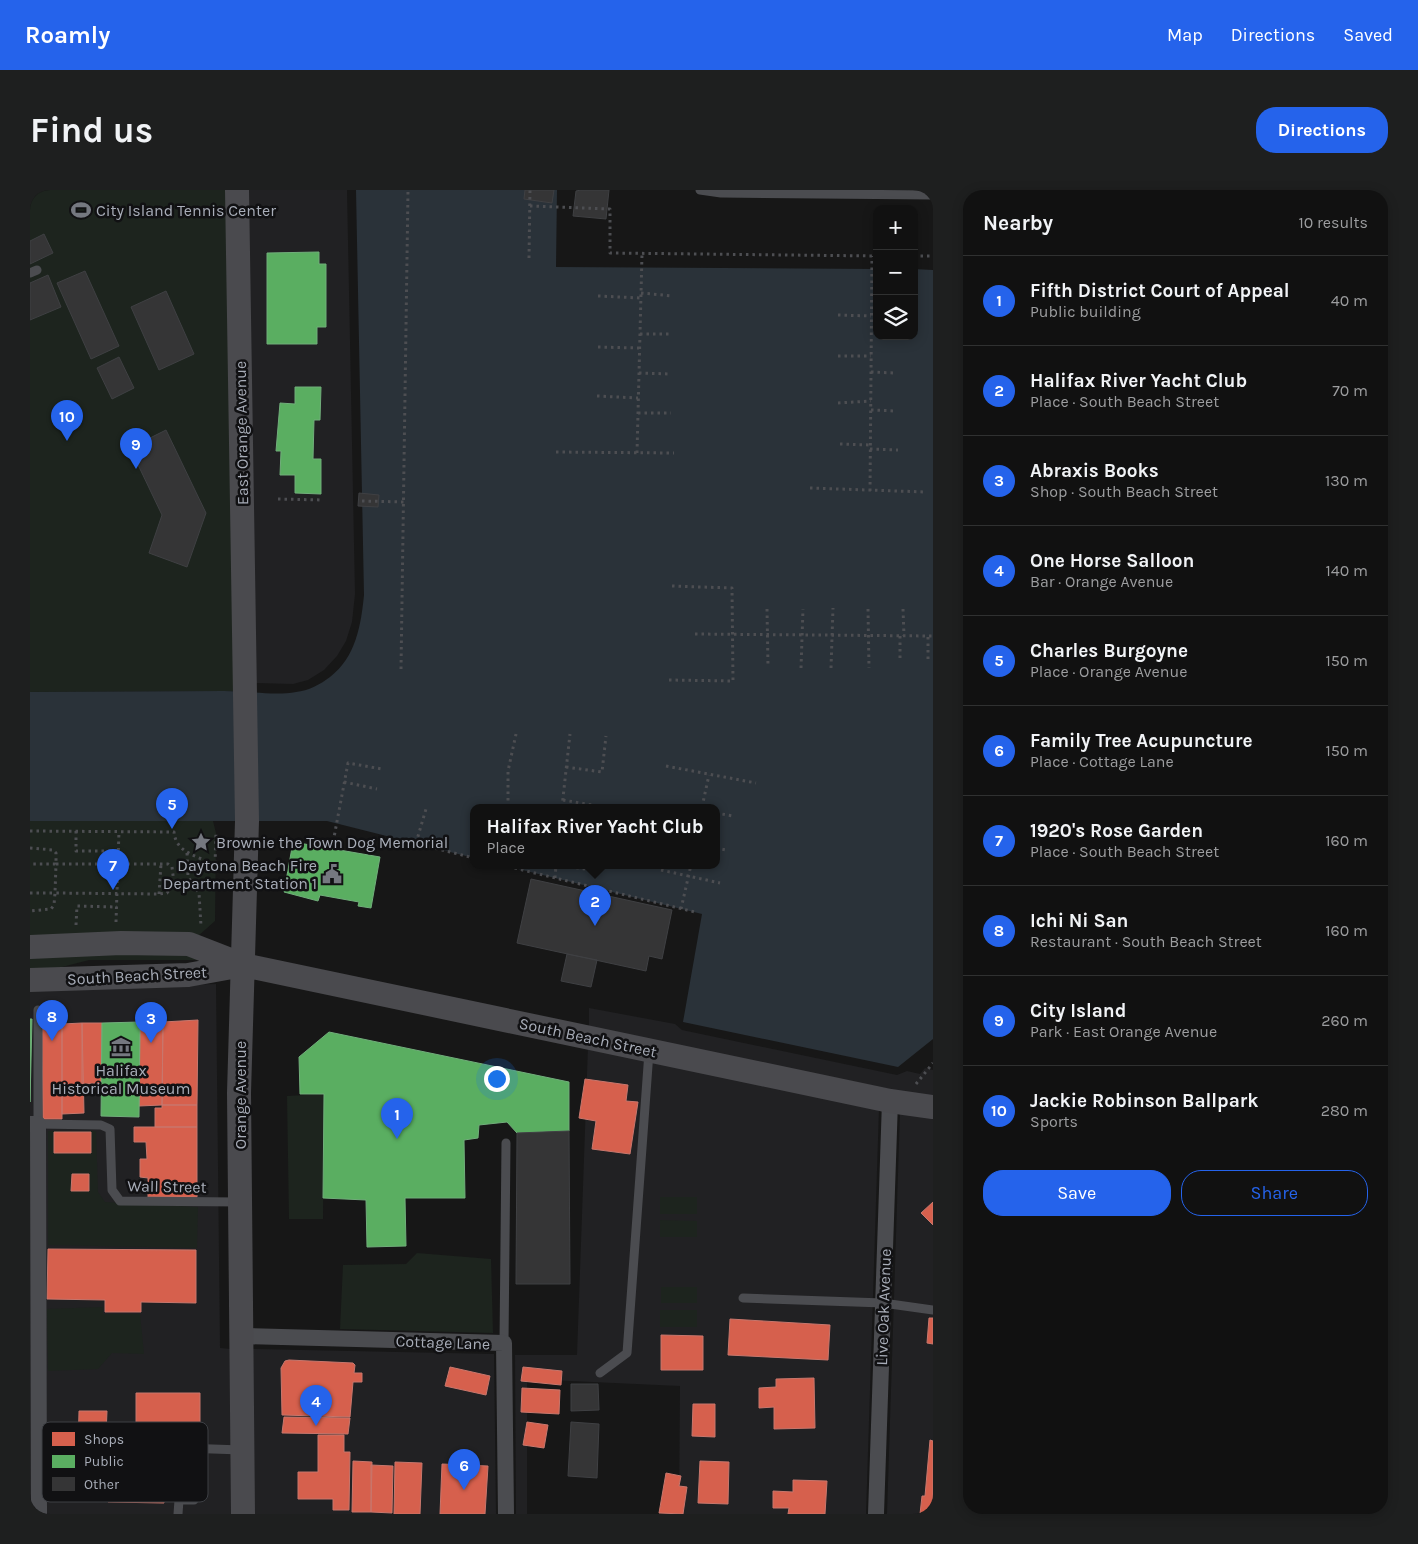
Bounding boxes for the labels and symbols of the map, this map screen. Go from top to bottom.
sports icon: City Island Tennis Center [70,199,92,221]
place label: City Island Tennis Center [96,201,276,220]
street label: East Orange Avenue [231,361,252,505]
pin: 10 [51,400,83,441]
pin: 9 [120,428,152,469]
pin: 5 [156,788,188,829]
place icon: Brownie the Town Dog Memorial [190,831,212,853]
place label: Brownie the Town Dog Memorial [216,833,448,852]
pin: 7 [97,849,129,890]
place label: Daytona Beach Fire Department Station 1 [163,856,317,893]
public building icon: Daytona Beach Fire Department Station 1 [321,863,343,885]
pin: 2 [579,885,611,926]
street label: South Beach Street [67,962,208,989]
pin: 8 [36,1000,68,1041]
pin: 3 [135,1002,167,1043]
street label: South Beach Street [517,1014,658,1061]
museum icon: Halifax Historical Museum [110,1036,132,1058]
street label: Orange Avenue [231,1041,250,1149]
place label: Halifax Historical Museum [51,1061,191,1098]
your location [484,1066,510,1092]
pin: 1 [381,1098,413,1139]
street label: Wall Street [127,1176,207,1197]
street label: Live Oak Avenue [872,1248,895,1366]
street label: Cottage Lane [395,1331,491,1354]
pin: 4 [300,1385,332,1426]
legend [42,1422,208,1502]
text: Shops [84,1431,124,1448]
pin: 6 [448,1449,480,1490]
text: Public [84,1453,124,1470]
text: Other [84,1476,120,1493]

